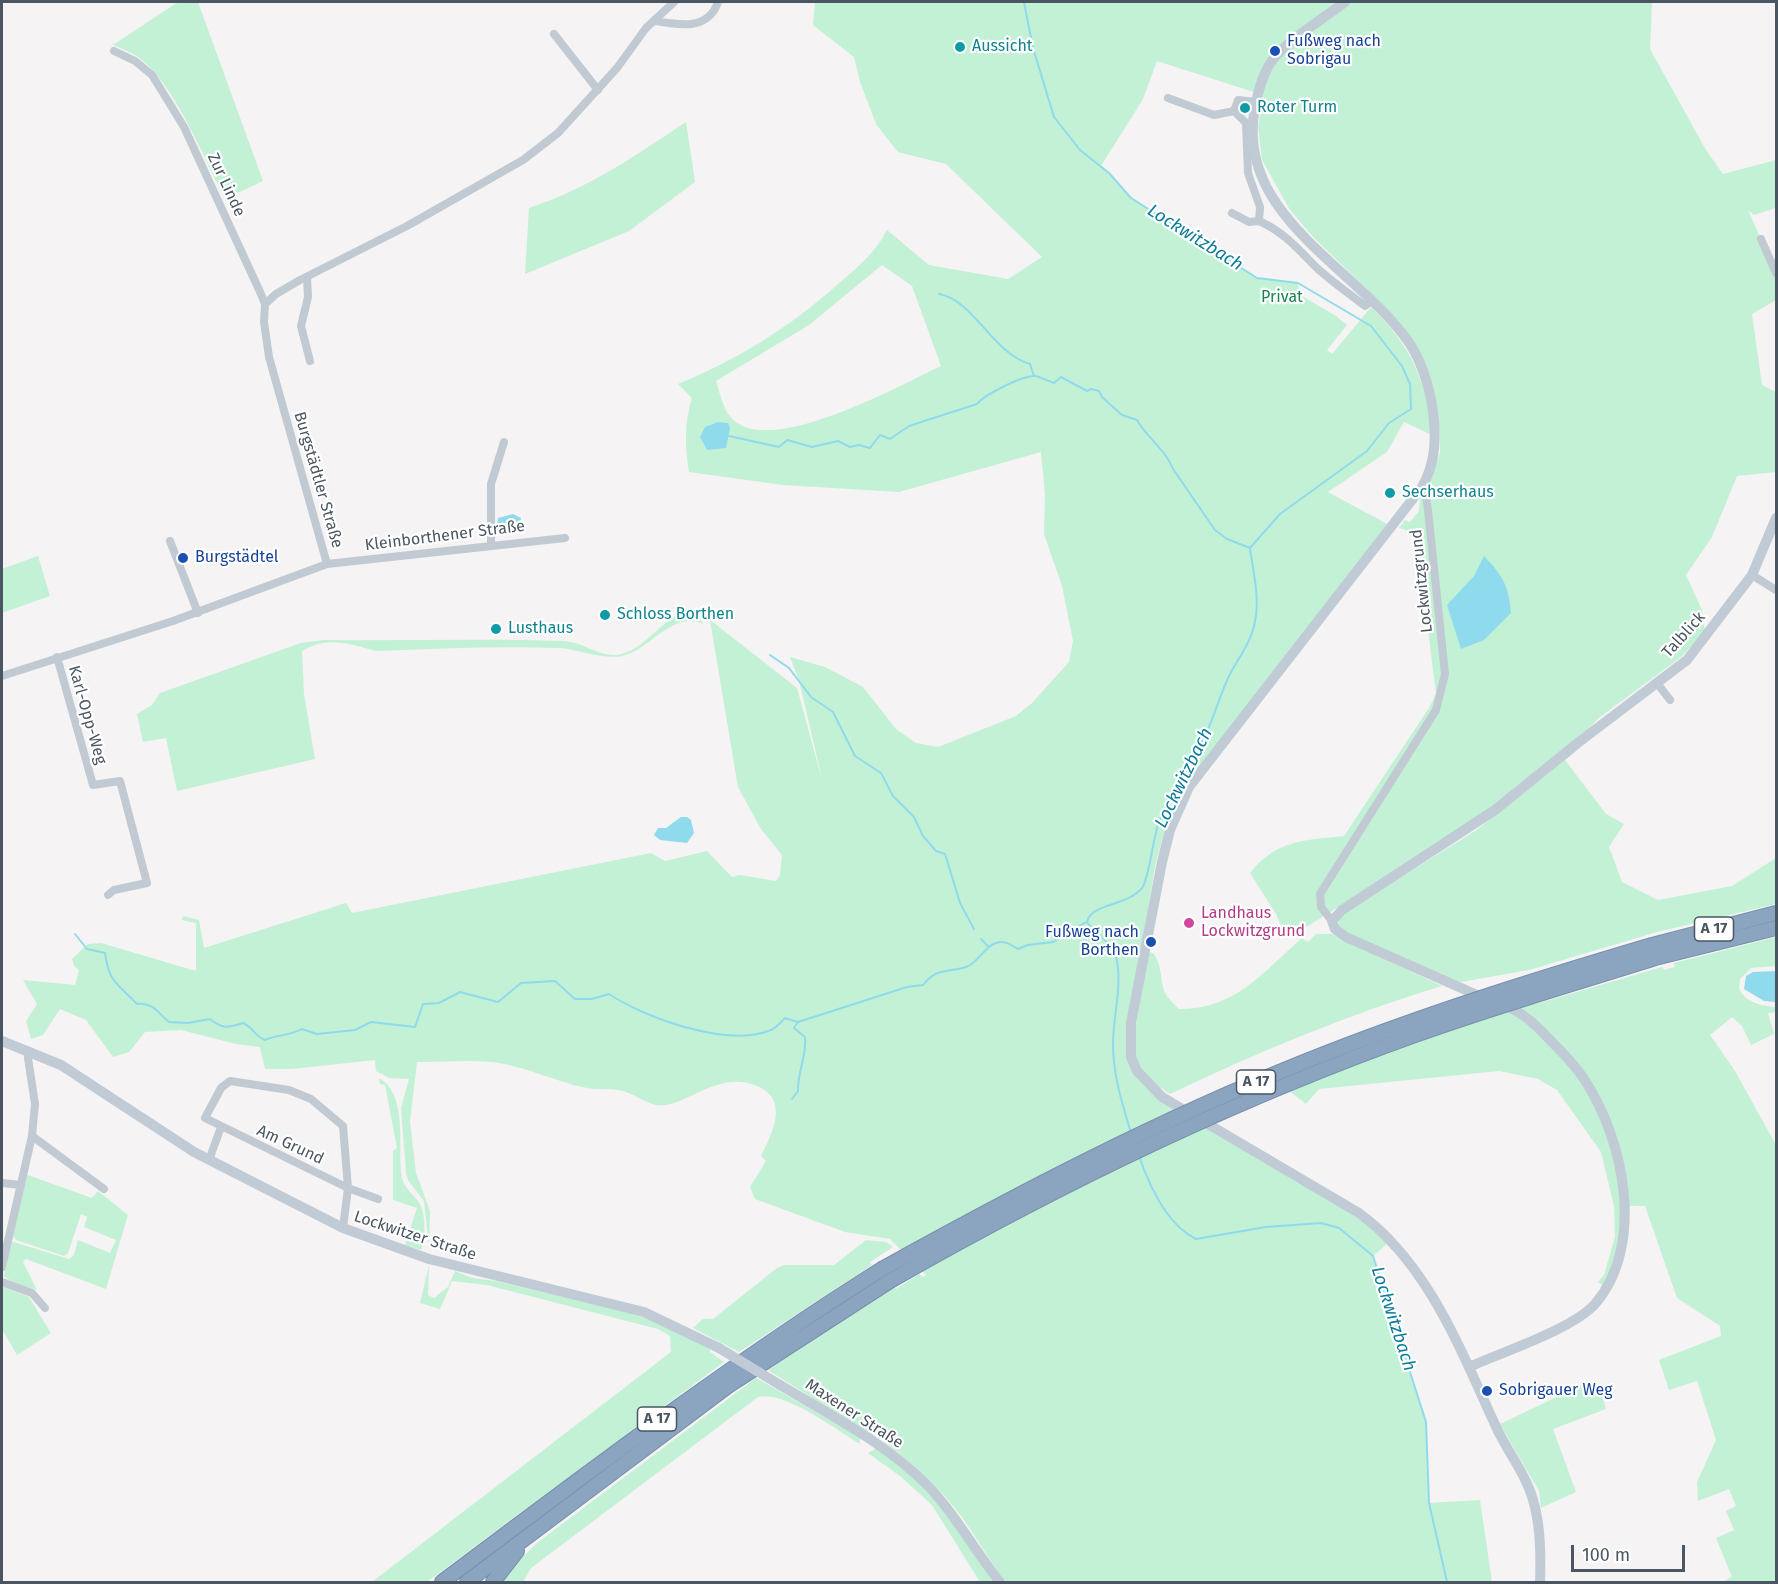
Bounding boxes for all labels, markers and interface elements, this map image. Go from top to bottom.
place label: Fußweg nach Sobrigau [1287,32,1381,70]
place label: Aussicht [972,37,1033,57]
marker: Aussicht [953,40,967,54]
marker: Fußweg nach Sobrigau [1268,44,1282,58]
place label: Roter Turm [1257,98,1337,118]
marker: Roter Turm [1238,101,1252,115]
street label: Zur Linde [203,150,249,220]
water label: Lockwitzbach [1143,200,1247,276]
park label: Privat [1261,288,1303,308]
street label: Burgstädtler Straße [289,410,347,550]
place label: Sechserhaus [1402,483,1494,503]
marker: Sechserhaus [1383,486,1397,500]
street label: Kleinborthener Straße [364,517,526,555]
street label: Lockwitzgrund [1407,528,1437,634]
place label: Burgstädtel [195,548,279,568]
marker: Burgstädtel [176,551,190,565]
place label: Schloss Borthen [617,605,734,625]
marker: Schloss Borthen [598,608,612,622]
street label: Talblick [1658,608,1710,662]
place label: Lusthaus [508,619,573,639]
marker: Lusthaus [489,622,503,636]
street label: Karl-Opp-Weg [64,663,110,767]
water label: Lockwitzbach [1150,724,1218,832]
place label: Landhaus Lockwitzgrund [1201,904,1305,942]
marker: Landhaus Lockwitzgrund [1182,916,1196,930]
road number: A 17 [1694,917,1734,941]
place label: Fußweg nach Borthen [1045,923,1139,961]
marker: Fußweg nach Borthen [1144,935,1158,949]
road number: A 17 [1236,1070,1276,1094]
street label: Am Grund [253,1121,327,1169]
street label: Lockwitzer Straße [351,1207,479,1265]
water label: Lockwitzbach [1366,1264,1420,1374]
street label: Maxener Straße [801,1375,907,1453]
place label: Sobrigauer Weg [1499,1381,1613,1401]
marker: Sobrigauer Weg [1480,1384,1494,1398]
road number: A 17 [638,1407,676,1431]
scale bar [1574,1533,1688,1571]
text: 100 m [1582,1544,1630,1566]

